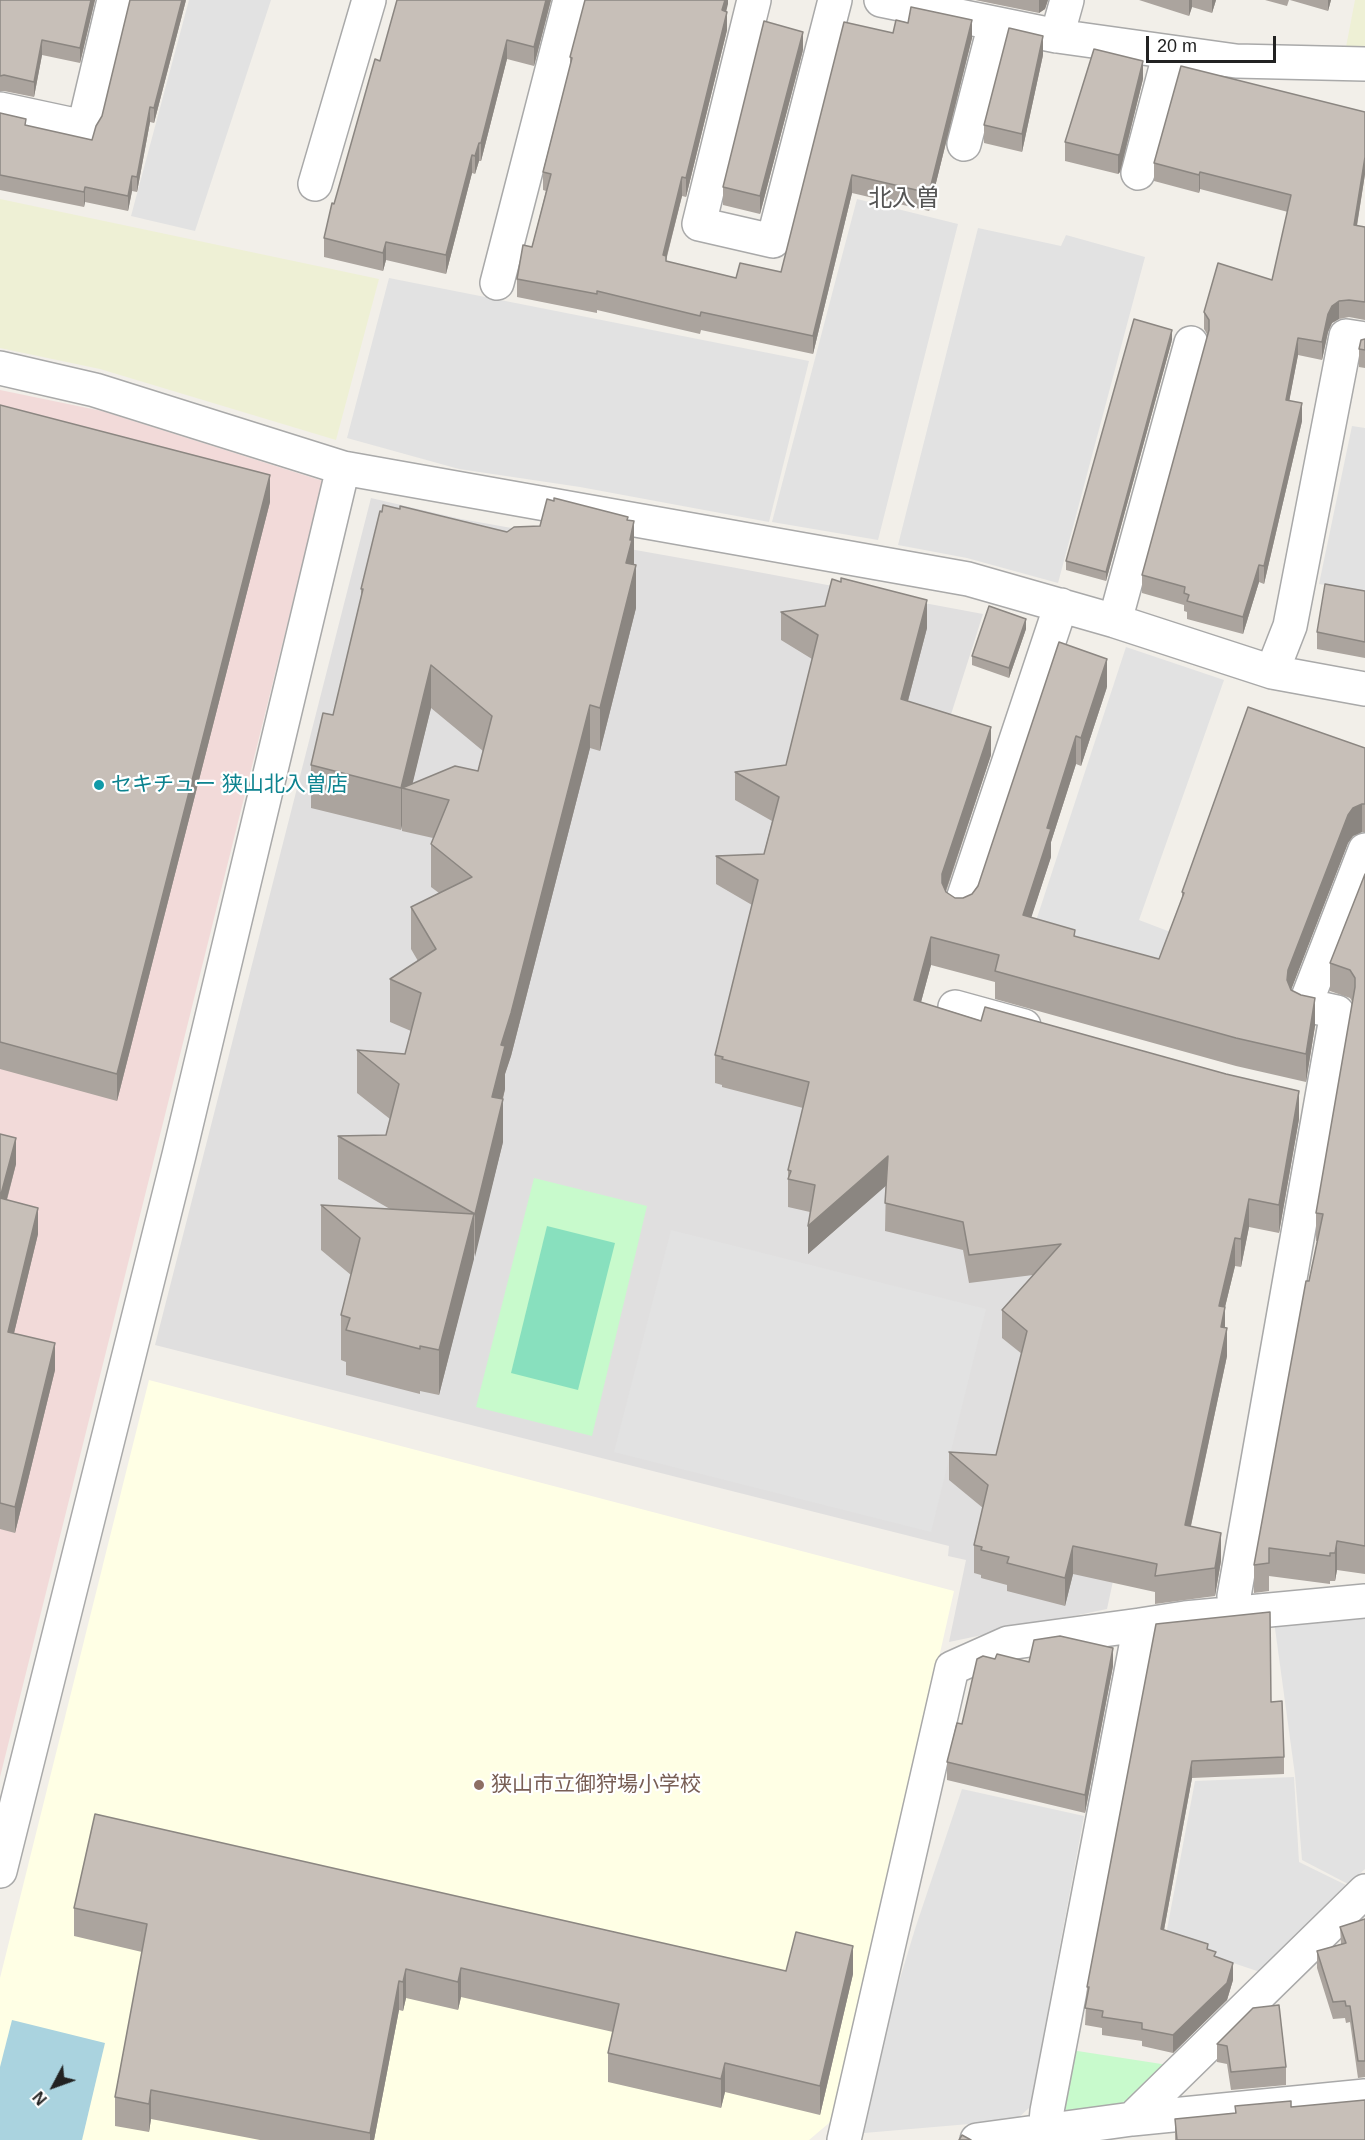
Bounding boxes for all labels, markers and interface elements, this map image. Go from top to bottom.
scale bar [1149,24,1280,62]
text: 20 m [1157,36,1197,56]
district label: 北入曽 [868,185,940,213]
place label: セキチュー 狭山北入曽店 [111,772,348,798]
marker: セキチュー 狭山北入曽店 [92,778,106,792]
place label: 狭山市立御狩場小学校 [491,1772,701,1798]
marker: 狭山市立御狩場小学校 [472,1778,486,1792]
north arrow [24,2056,84,2116]
text: N [30,2088,50,2108]

